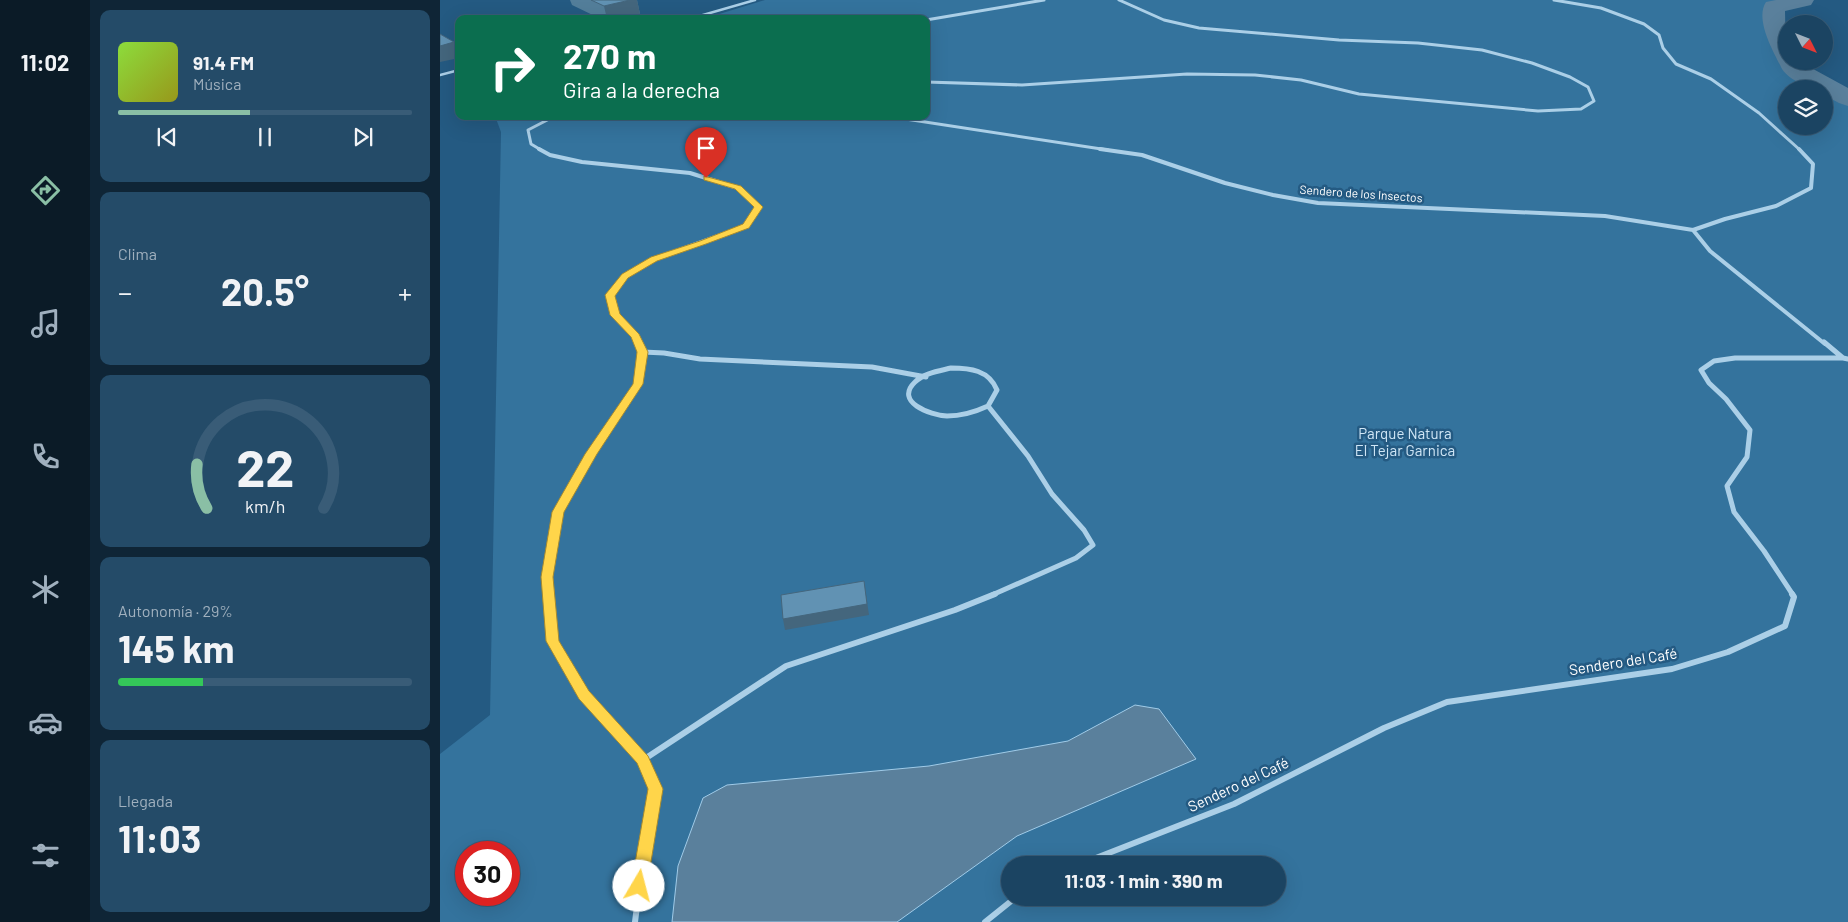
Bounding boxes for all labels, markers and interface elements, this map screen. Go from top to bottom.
north arrow [1778,15,1832,70]
map controls [1778,15,1833,135]
text: 270 m [563,34,656,76]
icon: right [480,35,545,100]
text: 11:02 [21,49,69,75]
text: 91.4 FM [193,51,254,74]
text: Música [193,74,241,93]
text: Gira a la derecha [563,76,720,102]
button: layers [1778,80,1833,135]
icon: previous [153,123,181,151]
icon: pause [251,123,279,151]
icon: next [349,123,377,151]
pin [685,127,727,178]
icon: arrive [692,134,720,162]
icon: directions [28,173,63,208]
street label: Sendero de los Insectos [1299,182,1423,204]
text: Clima [118,244,157,263]
text: 20.5° [221,268,309,314]
text: − [118,275,132,309]
text: + [398,275,412,309]
icon: music [28,306,63,341]
park label: Parque Natura El Tejar Garnica [1355,424,1455,459]
text: 22 [236,435,294,497]
icon: phone [28,439,63,474]
text: km/h [245,495,285,517]
icon: climate [28,572,63,607]
text: Autonomía · 29% [118,601,233,620]
text: 145 km [118,625,235,671]
street label: Sendero del Café [1568,644,1678,678]
icon: car [28,705,63,740]
street label: Sendero del Café [1185,753,1291,815]
text: Llegada [118,791,173,810]
text: 11:03 [118,815,201,861]
icon: filters [28,838,63,873]
speed limit sign: 30 [455,841,520,906]
position arrow [612,859,664,911]
text: 11:03 · 1 min · 390 m [1064,869,1223,892]

